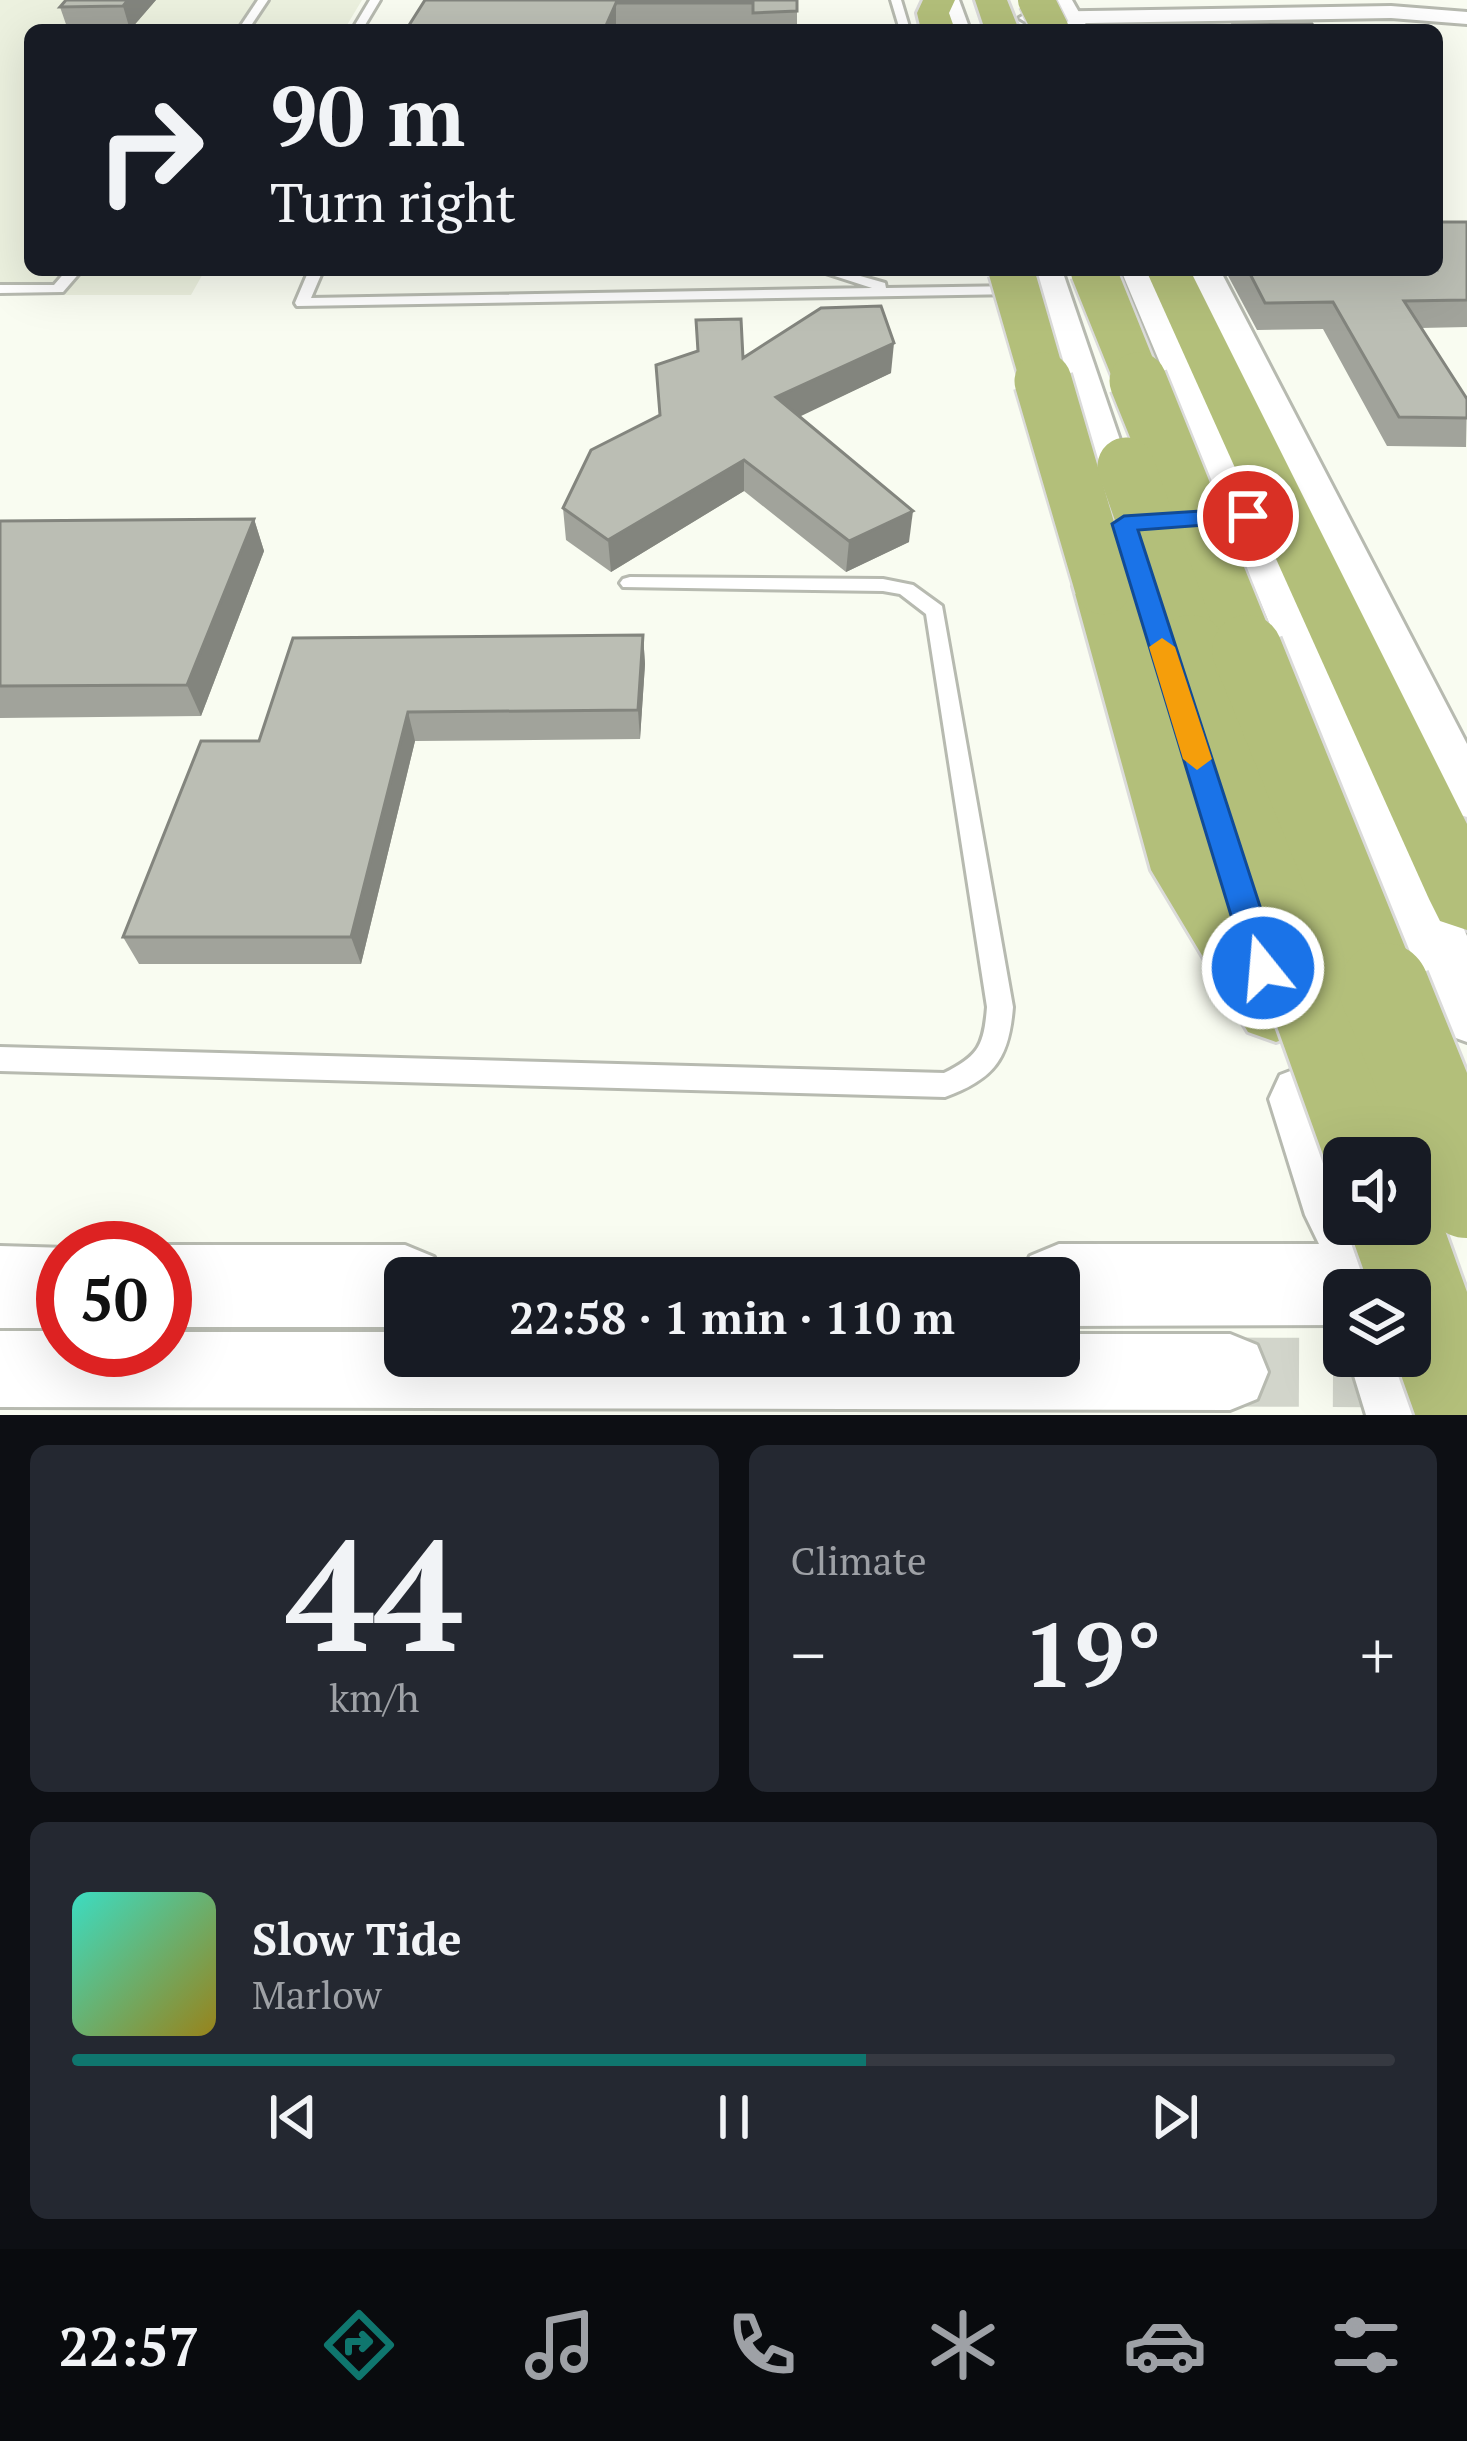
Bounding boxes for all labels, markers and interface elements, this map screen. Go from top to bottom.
text: 90 m [270,59,465,170]
icon: right [72,72,228,228]
text: Turn right [270,166,516,237]
pin [1197,465,1299,567]
icon: arrive [1215,483,1281,549]
position arrow [1200,905,1326,1031]
map controls [1323,1137,1431,1377]
button: sound [1323,1137,1431,1245]
speed limit sign: 50 [36,1221,192,1377]
button: layers [1323,1269,1431,1377]
text: 22:58 · 1 min · 110 m [509,1287,955,1347]
text: 44 [286,1489,462,1696]
text: Climate [791,1534,927,1586]
text: 19° [1023,1593,1162,1713]
text: − [791,1610,826,1698]
text: + [1360,1610,1395,1698]
text: km/h [329,1671,419,1723]
text: Slow Tide [252,1908,462,1968]
text: Marlow [252,1968,382,2020]
icon: previous [260,2084,326,2150]
icon: pause [701,2084,767,2150]
icon: next [1142,2084,1208,2150]
icon: directions [317,2303,401,2387]
icon: music [518,2303,602,2387]
icon: phone [720,2303,804,2387]
icon: climate [921,2303,1005,2387]
icon: car [1123,2303,1207,2387]
icon: filters [1324,2303,1408,2387]
text: 22:57 [59,2310,199,2381]

